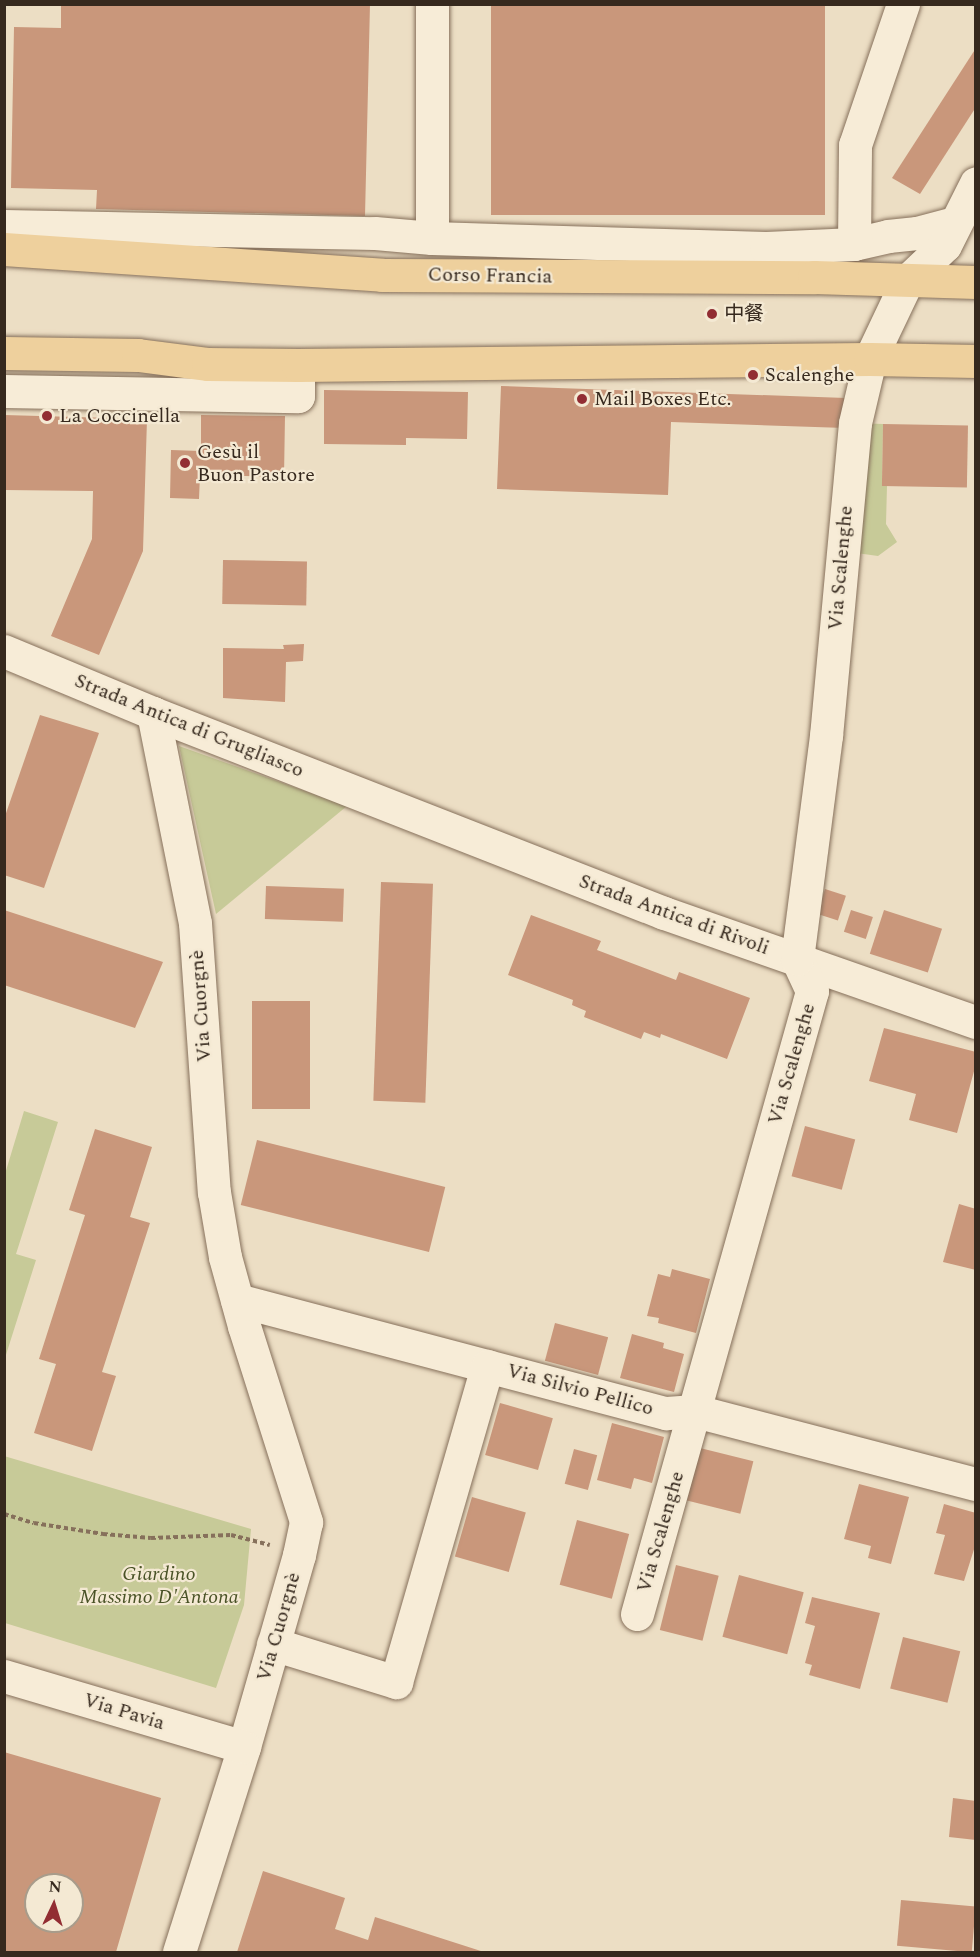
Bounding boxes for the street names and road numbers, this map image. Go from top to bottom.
street label: Corso Francia [428,263,552,289]
street label: Via Scalenghe [824,505,858,631]
street label: Strada Antica di Grugliasco [71,669,307,783]
street label: Strada Antica di Rivoli [576,869,772,961]
street label: Via Cuorgnè [185,949,217,1063]
street label: Via Scalenghe [763,1000,821,1128]
street label: Via Silvio Pellico [504,1359,656,1421]
street label: Via Scalenghe [632,1468,690,1596]
street label: Via Cuorgnè [252,1570,306,1684]
street label: Via Pavia [81,1688,167,1736]

